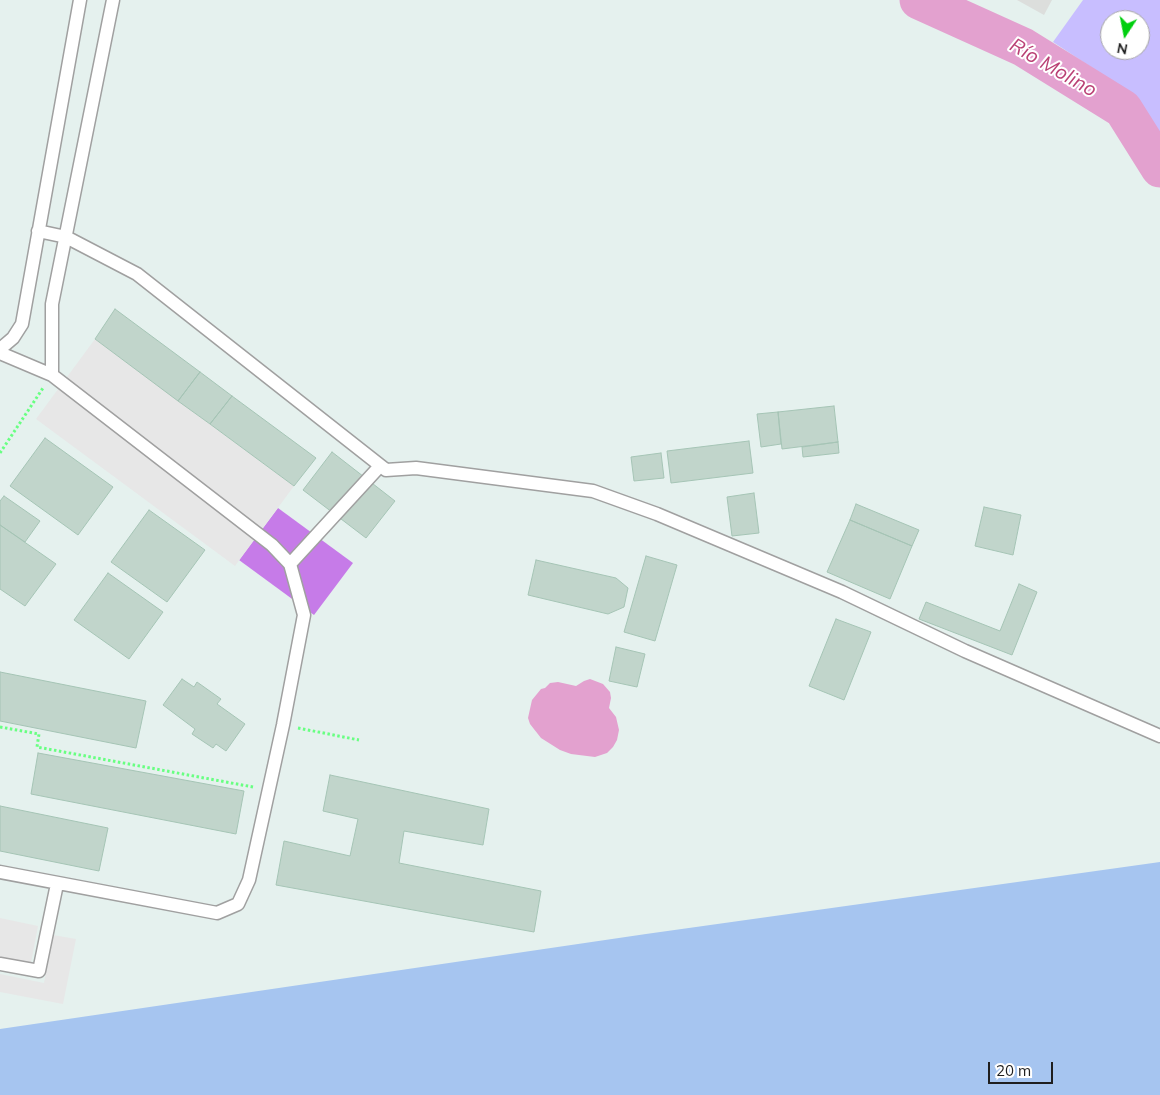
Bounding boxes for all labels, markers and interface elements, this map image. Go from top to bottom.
north arrow [1100,10,1150,60]
water label: Río Molino [1005,33,1101,103]
text: N [1115,39,1129,59]
scale bar [990,1052,1055,1084]
text: 20 m [996,1061,1031,1080]

